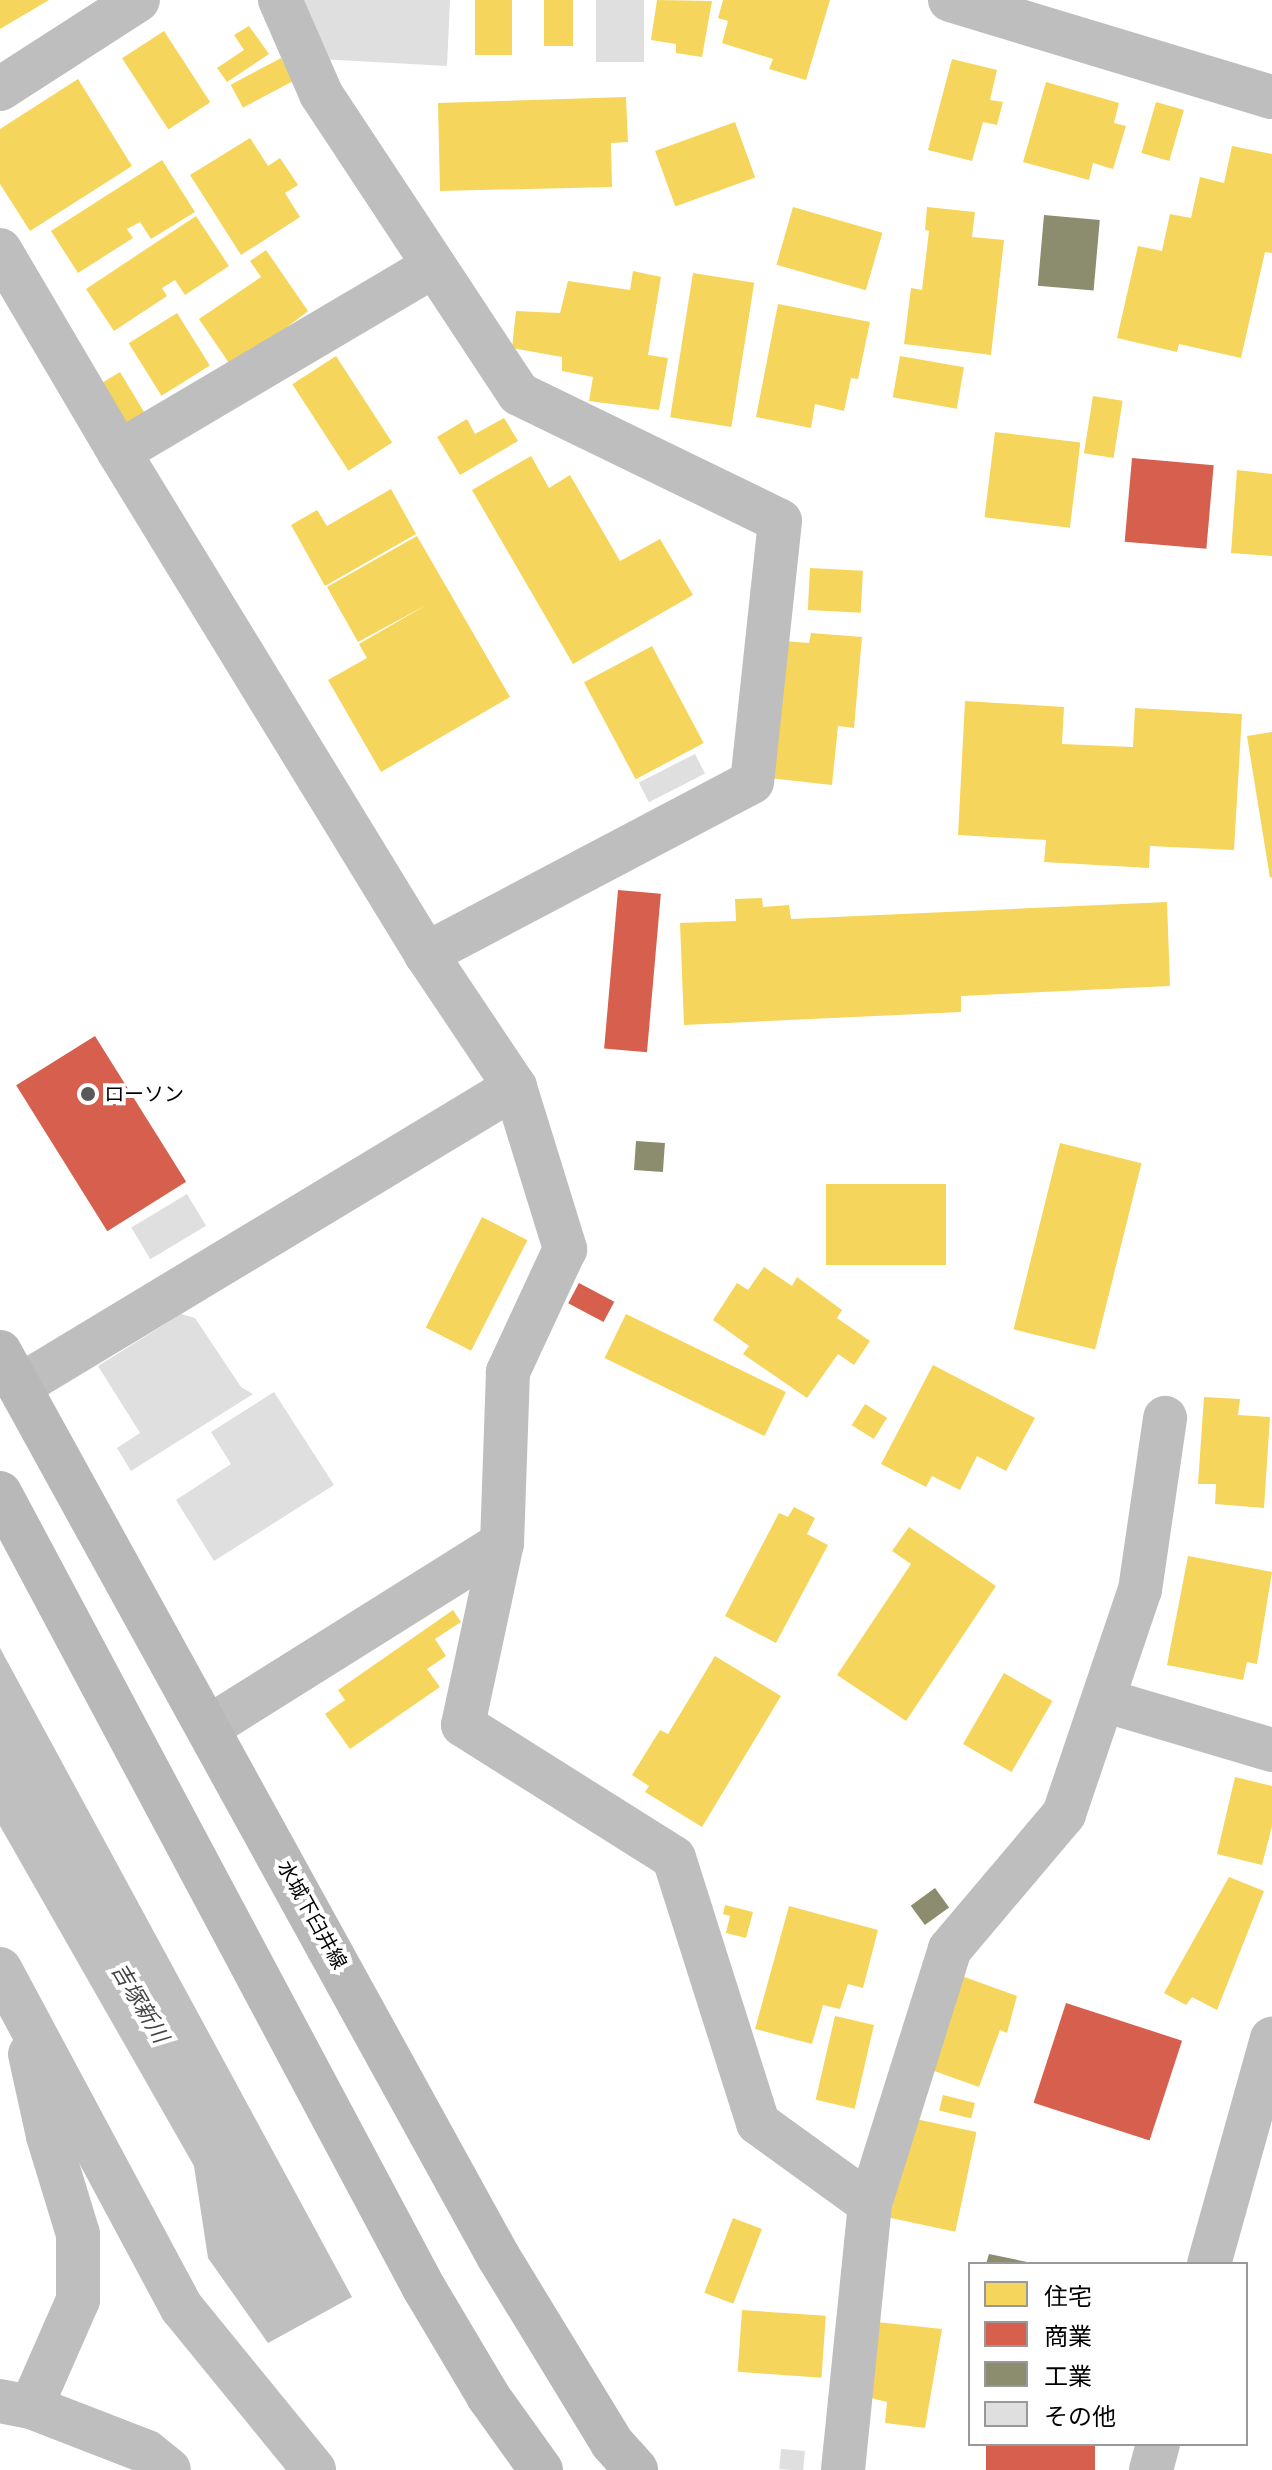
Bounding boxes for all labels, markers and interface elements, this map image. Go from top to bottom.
place label: ローソン [104,1082,184,1106]
marker: ローソン [79,1085,97,1103]
street label: 水城下臼井線 [272,1857,352,1973]
water label: 吉塚新川 [106,1958,174,2048]
legend [968,2262,1248,2446]
text: 住宅 [1044,2283,1092,2311]
text: 商業 [1044,2323,1092,2351]
text: 工業 [1044,2363,1092,2391]
text: その他 [1044,2403,1116,2431]

